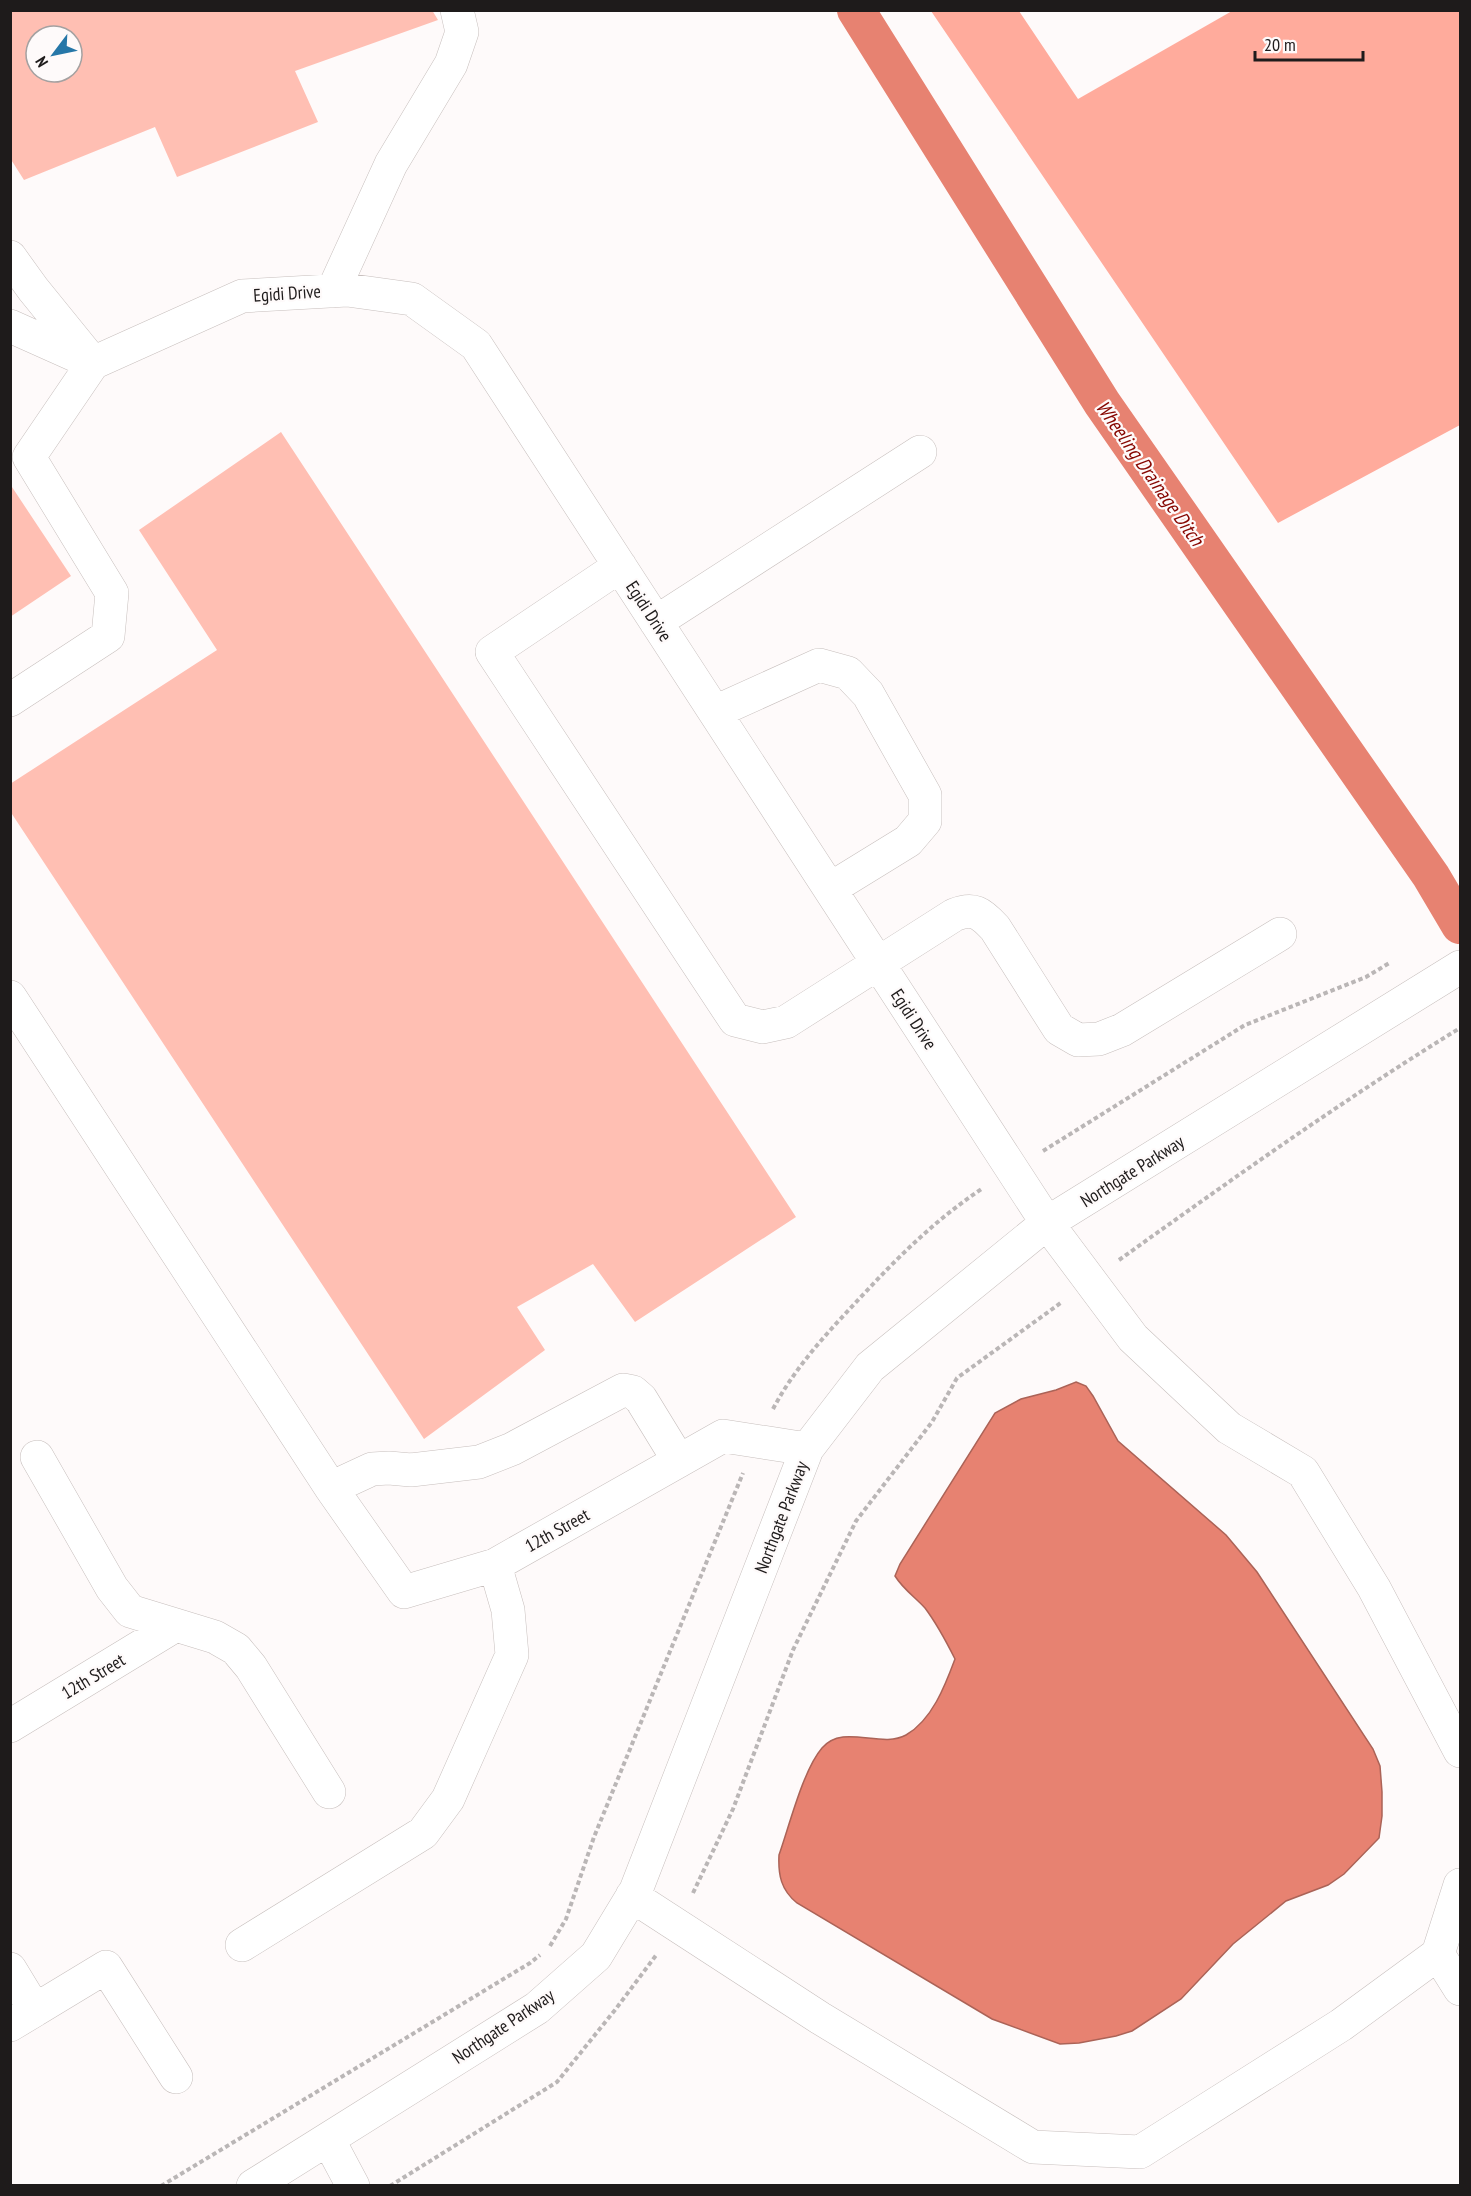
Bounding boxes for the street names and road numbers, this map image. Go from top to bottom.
street label: Egidi Drive [252,279,322,307]
street label: Egidi Drive [621,576,677,646]
street label: Egidi Drive [886,984,942,1054]
street label: Northgate Parkway [1076,1130,1188,1212]
street label: Northgate Parkway [749,1458,813,1576]
street label: 12th Street [521,1503,593,1557]
street label: 12th Street [57,1648,129,1704]
street label: Northgate Parkway [448,1983,559,2069]

